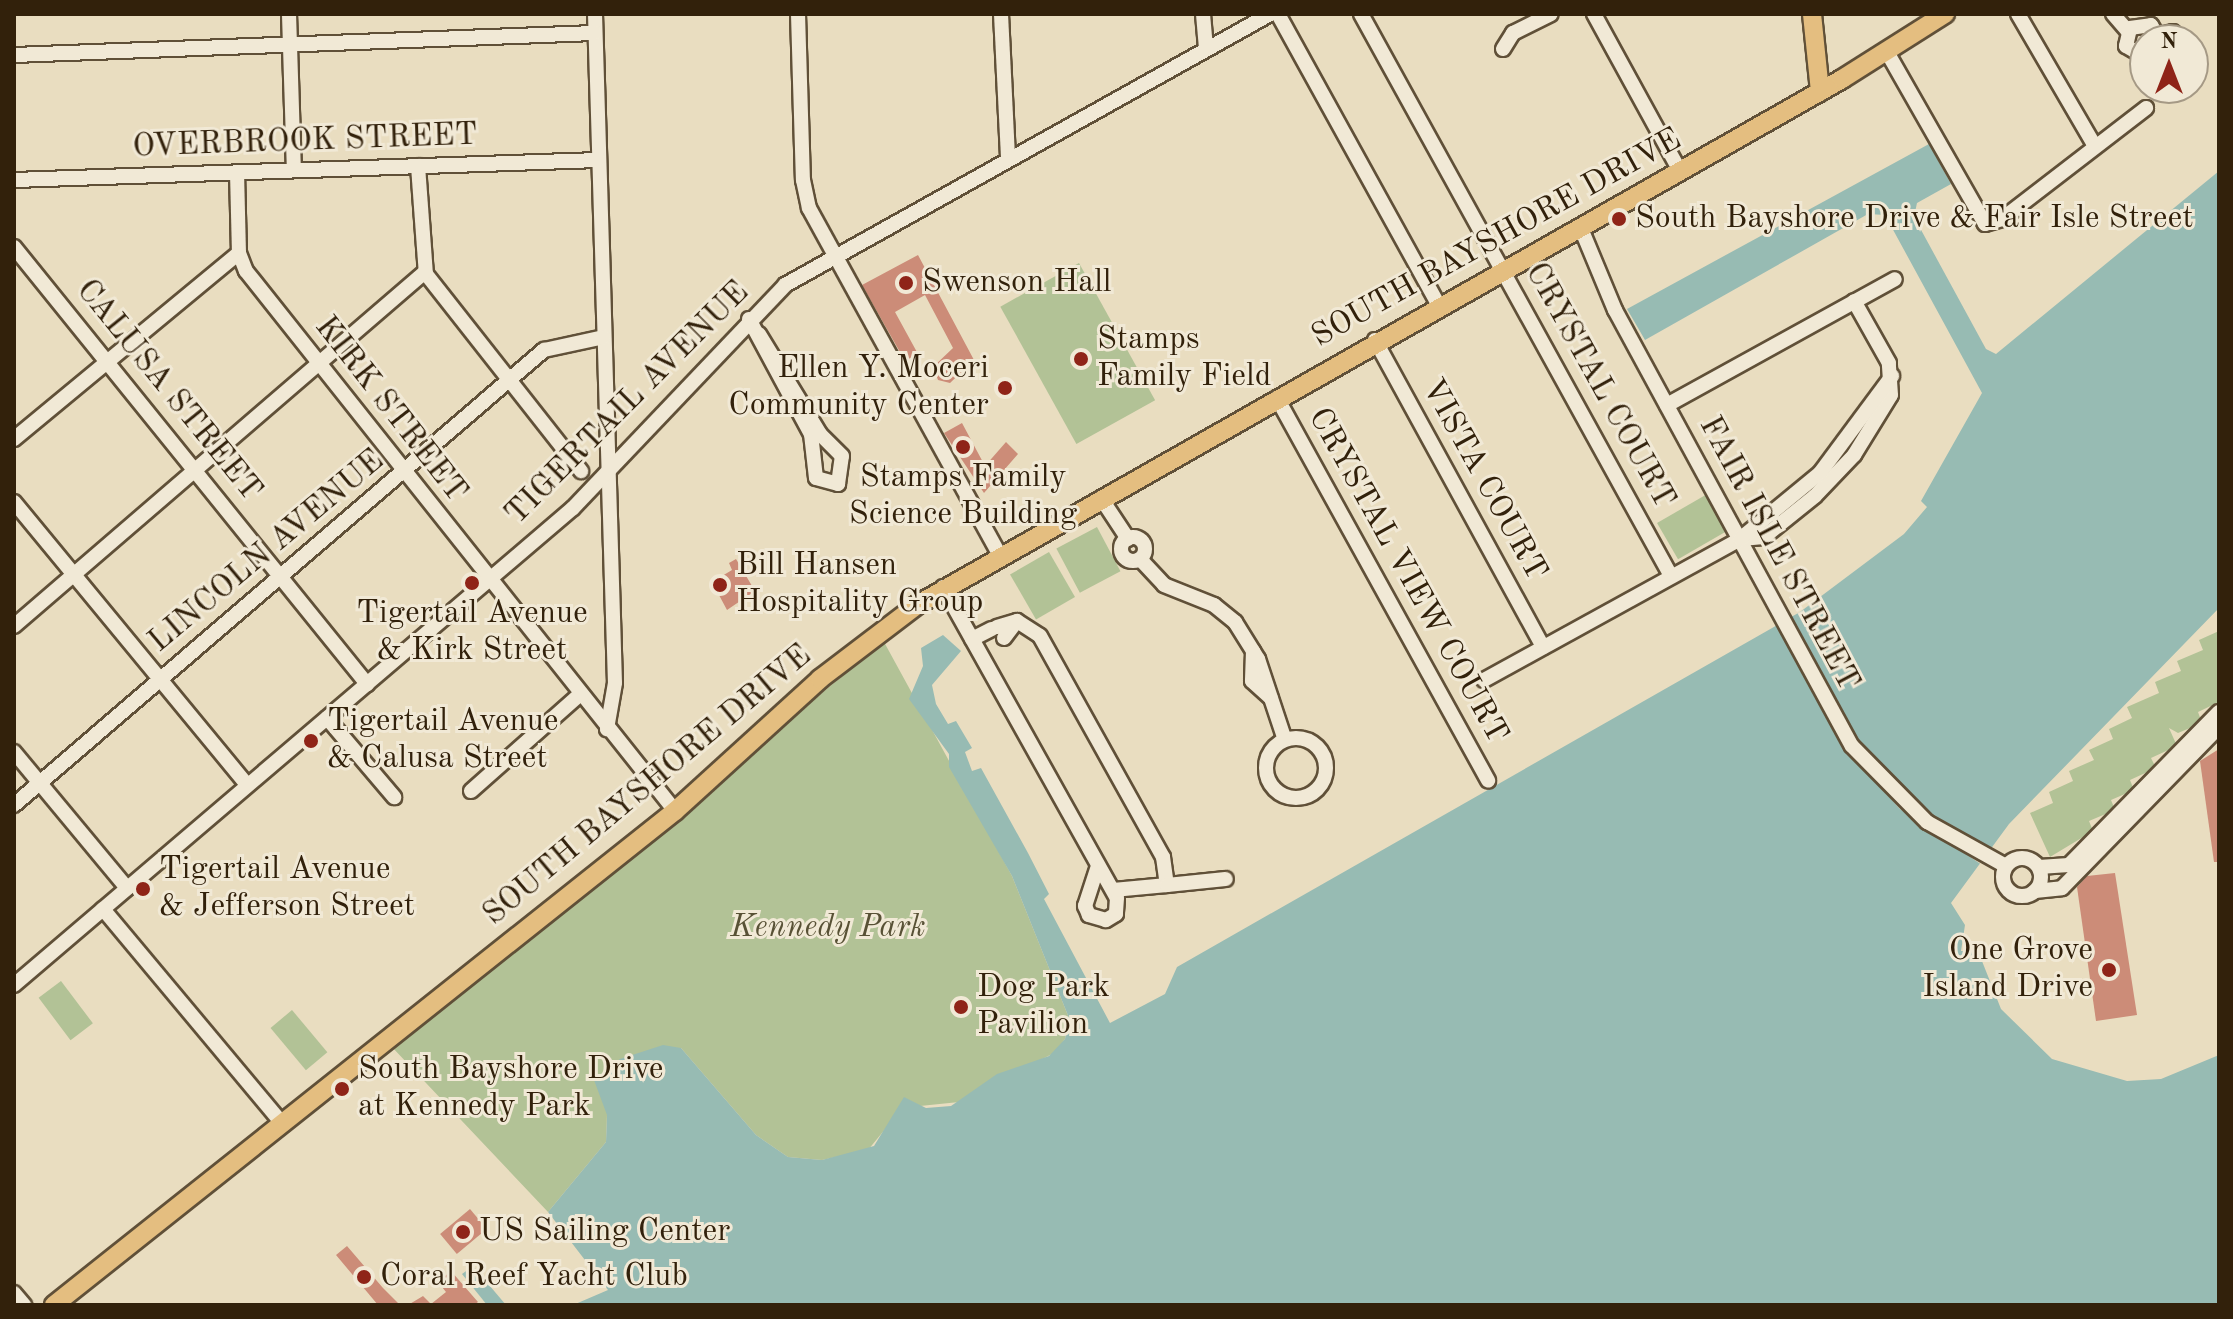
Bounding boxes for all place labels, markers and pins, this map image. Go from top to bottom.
place label: South Bayshore Drive & Fair Isle Street [1635,200,2193,238]
marker: South Bayshore Drive & Fair Isle Street [1610,210,1628,228]
place label: Swenson Hall [922,264,1111,302]
marker: Swenson Hall [897,274,915,292]
place label: Stamps Family Field [1097,322,1271,397]
marker: Stamps Family Field [1072,350,1090,368]
place label: Ellen Y. Moceri Community Center [728,351,989,426]
marker: Ellen Y. Moceri Community Center [996,379,1014,397]
marker: Stamps Family Science Building [954,438,972,456]
place label: Stamps Family Science Building [849,460,1077,535]
place label: Bill Hansen Hospitality Group [736,548,983,623]
marker: Tigertail Avenue & Kirk Street [463,574,481,592]
marker: Bill Hansen Hospitality Group [711,576,729,594]
place label: Tigertail Avenue & Kirk Street [356,596,588,671]
place label: Tigertail Avenue & Calusa Street [327,704,558,779]
marker: Tigertail Avenue & Calusa Street [302,732,320,750]
place label: Tigertail Avenue & Jefferson Street [159,852,415,927]
marker: Tigertail Avenue & Jefferson Street [134,880,152,898]
place label: One Grove Island Drive [1922,933,2093,1008]
marker: One Grove Island Drive [2100,961,2118,979]
place label: Dog Park Pavilion [977,970,1110,1045]
marker: Dog Park Pavilion [952,998,970,1016]
place label: South Bayshore Drive at Kennedy Park [358,1052,664,1127]
marker: South Bayshore Drive at Kennedy Park [333,1080,351,1098]
place label: US Sailing Center [479,1213,730,1251]
marker: US Sailing Center [454,1223,472,1241]
place label: Coral Reef Yacht Club [380,1258,688,1296]
marker: Coral Reef Yacht Club [355,1268,373,1286]

